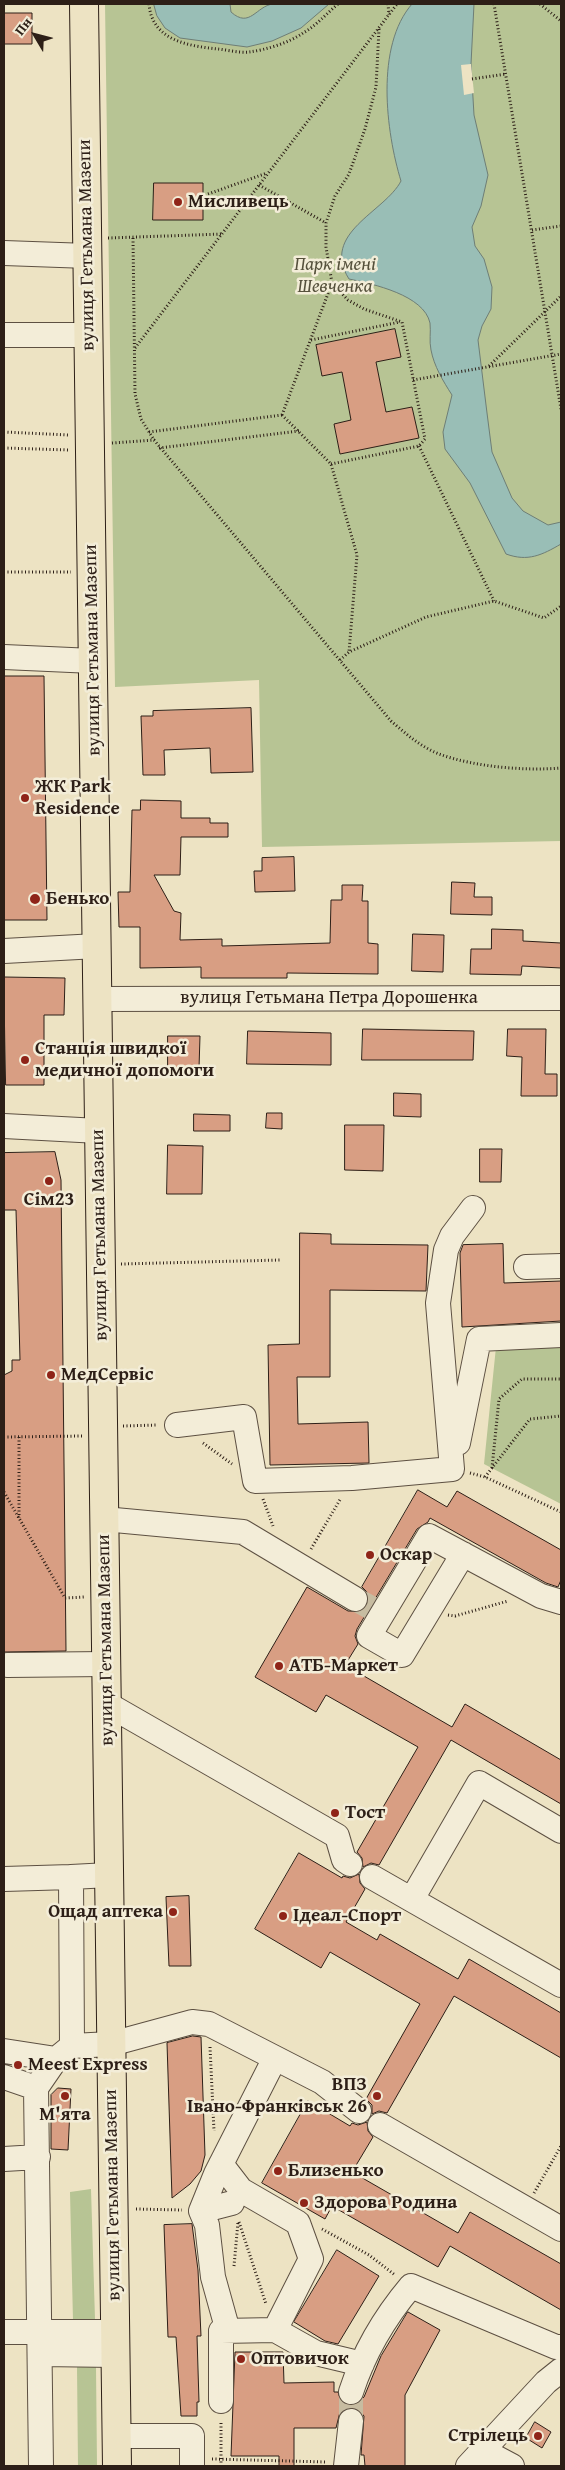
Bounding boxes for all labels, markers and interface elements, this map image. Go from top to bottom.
north arrow [10,10,60,60]
text: Пн [10,13,36,39]
street label: вулиця Гетьмана Мазепи [74,139,100,351]
place label: Мисливець [188,191,289,213]
marker: Мисливець [172,196,184,208]
park label: Парк імені Шевченка [294,254,376,298]
street label: вулиця Гетьмана Мазепи [80,544,106,756]
place label: ЖК Park Residence [35,776,120,820]
marker: ЖК Park Residence [19,792,31,804]
place label: Бенько [46,888,109,910]
marker: Бенько [28,892,42,906]
street label: вулиця Гетьмана Петра Дорошенка [180,987,478,1009]
place label: Станція швидкої медичної допомоги [35,1038,214,1082]
marker: Станція швидкої медичної допомоги [19,1054,31,1066]
street label: вулиця Гетьмана Мазепи [87,1129,113,1341]
marker: Сім23 [43,1175,55,1187]
place label: Сім23 [24,1189,74,1211]
place label: МедСервіс [61,1364,153,1386]
marker: МедСервіс [45,1369,57,1381]
street label: вулиця Гетьмана Мазепи [93,1534,119,1746]
place label: Оскар [380,1544,432,1566]
marker: Оскар [364,1549,376,1561]
place label: АТБ-Маркет [289,1655,398,1677]
marker: АТБ-Маркет [273,1660,285,1672]
place label: Тост [345,1802,385,1824]
marker: Тост [329,1807,341,1819]
place label: Ощад аптека [48,1901,163,1923]
place label: Ідеал-Спорт [293,1905,401,1927]
marker: Ощад аптека [167,1906,179,1918]
marker: Ідеал-Спорт [277,1910,289,1922]
place label: Meest Express [28,2054,148,2076]
marker: Meest Express [12,2059,24,2071]
place label: ВПЗ Івано-Франківськ 26 [187,2074,367,2118]
street label: вулиця Гетьмана Мазепи [100,2089,126,2301]
marker: М'ята [59,2090,71,2102]
marker: ВПЗ Івано-Франківськ 26 [371,2090,383,2102]
place label: М'ята [39,2104,91,2126]
place label: Близенько [288,2160,384,2182]
marker: Близенько [272,2165,284,2177]
place label: Здорова Родина [314,2192,457,2214]
marker: Здорова Родина [298,2197,310,2209]
place label: Оптовичок [251,2348,349,2370]
marker: Оптовичок [235,2353,247,2365]
place label: Стрілець [448,2425,528,2447]
marker: Стрілець [532,2430,544,2442]

